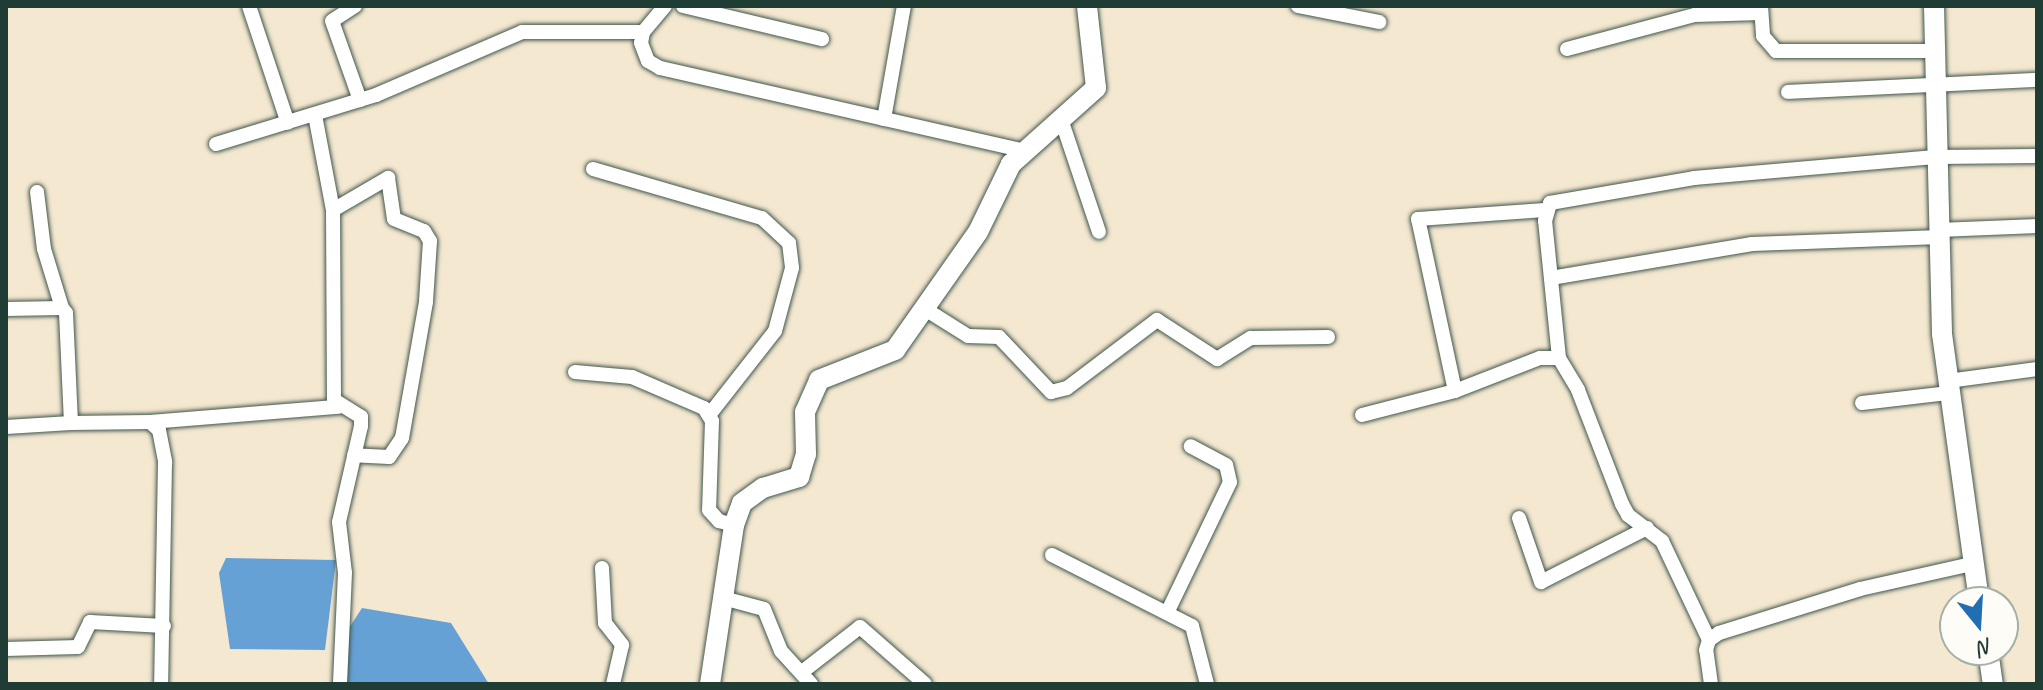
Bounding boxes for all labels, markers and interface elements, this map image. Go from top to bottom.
north arrow [1939,586,2019,666]
text: N [1975,632,1997,662]

